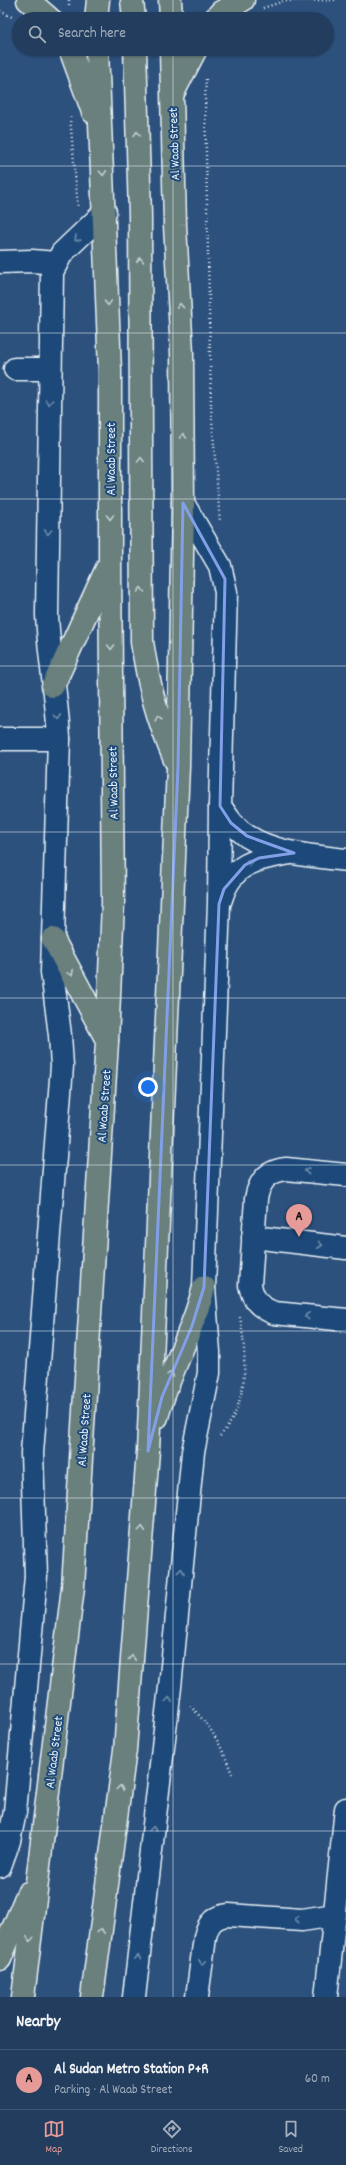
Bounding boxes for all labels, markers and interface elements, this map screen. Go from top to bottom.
search box [12,12,334,56]
icon: search [26,23,48,45]
text: Search here [58,23,126,45]
street label: Al Waab Street [165,107,186,181]
one-way arrow [133,131,142,137]
one-way arrow [99,170,107,176]
one-way arrow [74,234,82,242]
one-way arrow [136,257,144,263]
one-way arrow [104,300,112,306]
one-way arrow [175,303,184,309]
one-way arrow [45,399,53,405]
street label: Al Waab Street [103,422,122,496]
one-way arrow [179,433,187,439]
one-way arrow [137,457,145,463]
one-way arrow [106,514,114,520]
one-way arrow [43,529,52,535]
one-way arrow [137,587,145,593]
one-way arrow [107,644,115,650]
one-way arrow [53,714,62,720]
one-way arrow [154,715,163,722]
street label: Al Waab Street [104,746,125,820]
one-way arrow [245,860,253,868]
one-way arrow [67,969,74,976]
street label: Al Waab Street [93,1069,118,1143]
your location [138,1077,158,1097]
one-way arrow [304,1166,310,1175]
pin: A [286,1204,312,1237]
one-way arrow [317,1240,323,1249]
one-way arrow [304,1311,310,1320]
one-way arrow [167,1370,175,1377]
street label: Al Waab Street [73,1393,98,1467]
one-way arrow [137,1526,146,1532]
one-way arrow [177,1568,186,1574]
one-way arrow [127,1655,136,1661]
one-way arrow [164,1697,173,1703]
street label: Al Waab Street [42,1715,69,1790]
one-way arrow [115,1785,124,1791]
one-way arrow [149,1826,158,1832]
one-way arrow [294,1915,300,1924]
one-way arrow [96,1928,105,1934]
one-way arrow [26,1936,35,1942]
one-way arrow [133,1955,142,1961]
one-way arrow [197,1959,206,1965]
text: Nearby [16,2011,60,2035]
text: Al Sudan Metro Station P+R [54,2059,209,2081]
text: A [25,2070,33,2089]
text: 60 m [305,2070,330,2089]
text: Parking · Al Waab Street [54,2081,172,2100]
tab: Map [43,2118,65,2158]
tab: Directions [151,2118,193,2158]
tab: Saved [278,2118,303,2158]

